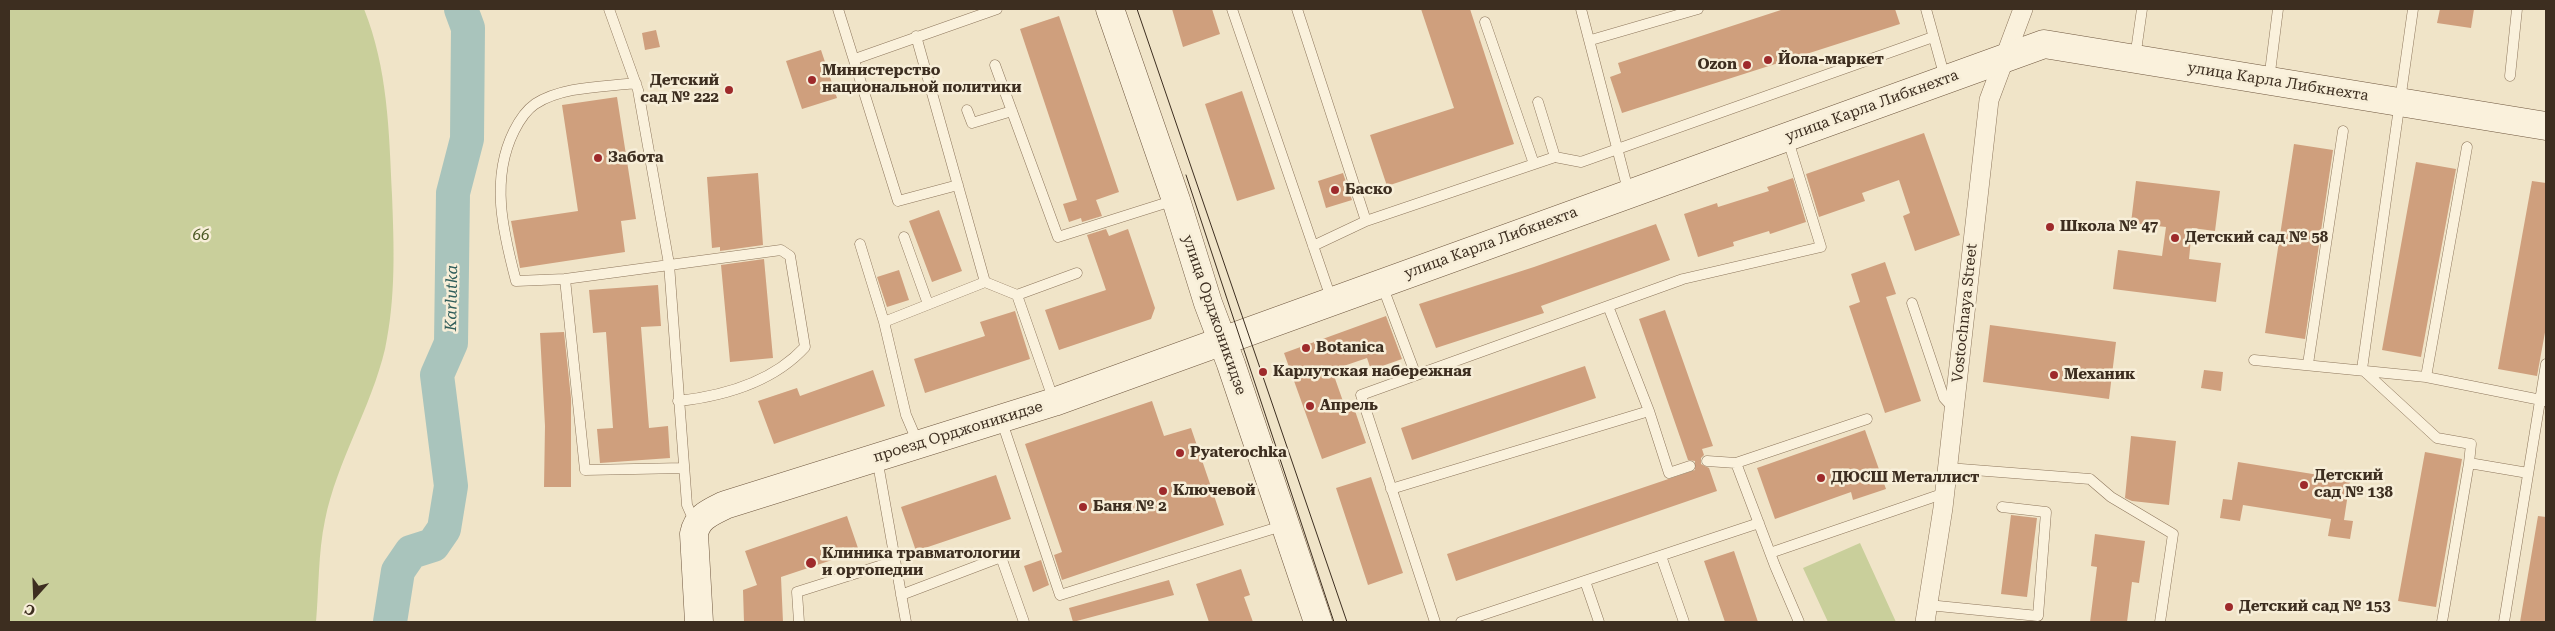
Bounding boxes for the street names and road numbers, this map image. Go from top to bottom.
street label: улица Карла Либкнехта [2186,59,2370,105]
street label: улица Карла Либкнехта [1783,66,1961,146]
street label: улица Карла Либкнехта [1402,203,1580,283]
street label: улица Орджоникидзе [1178,233,1250,397]
street label: Vostochnaya Street [1949,243,1981,383]
street label: проезд Орджоникидзе [871,398,1045,466]

